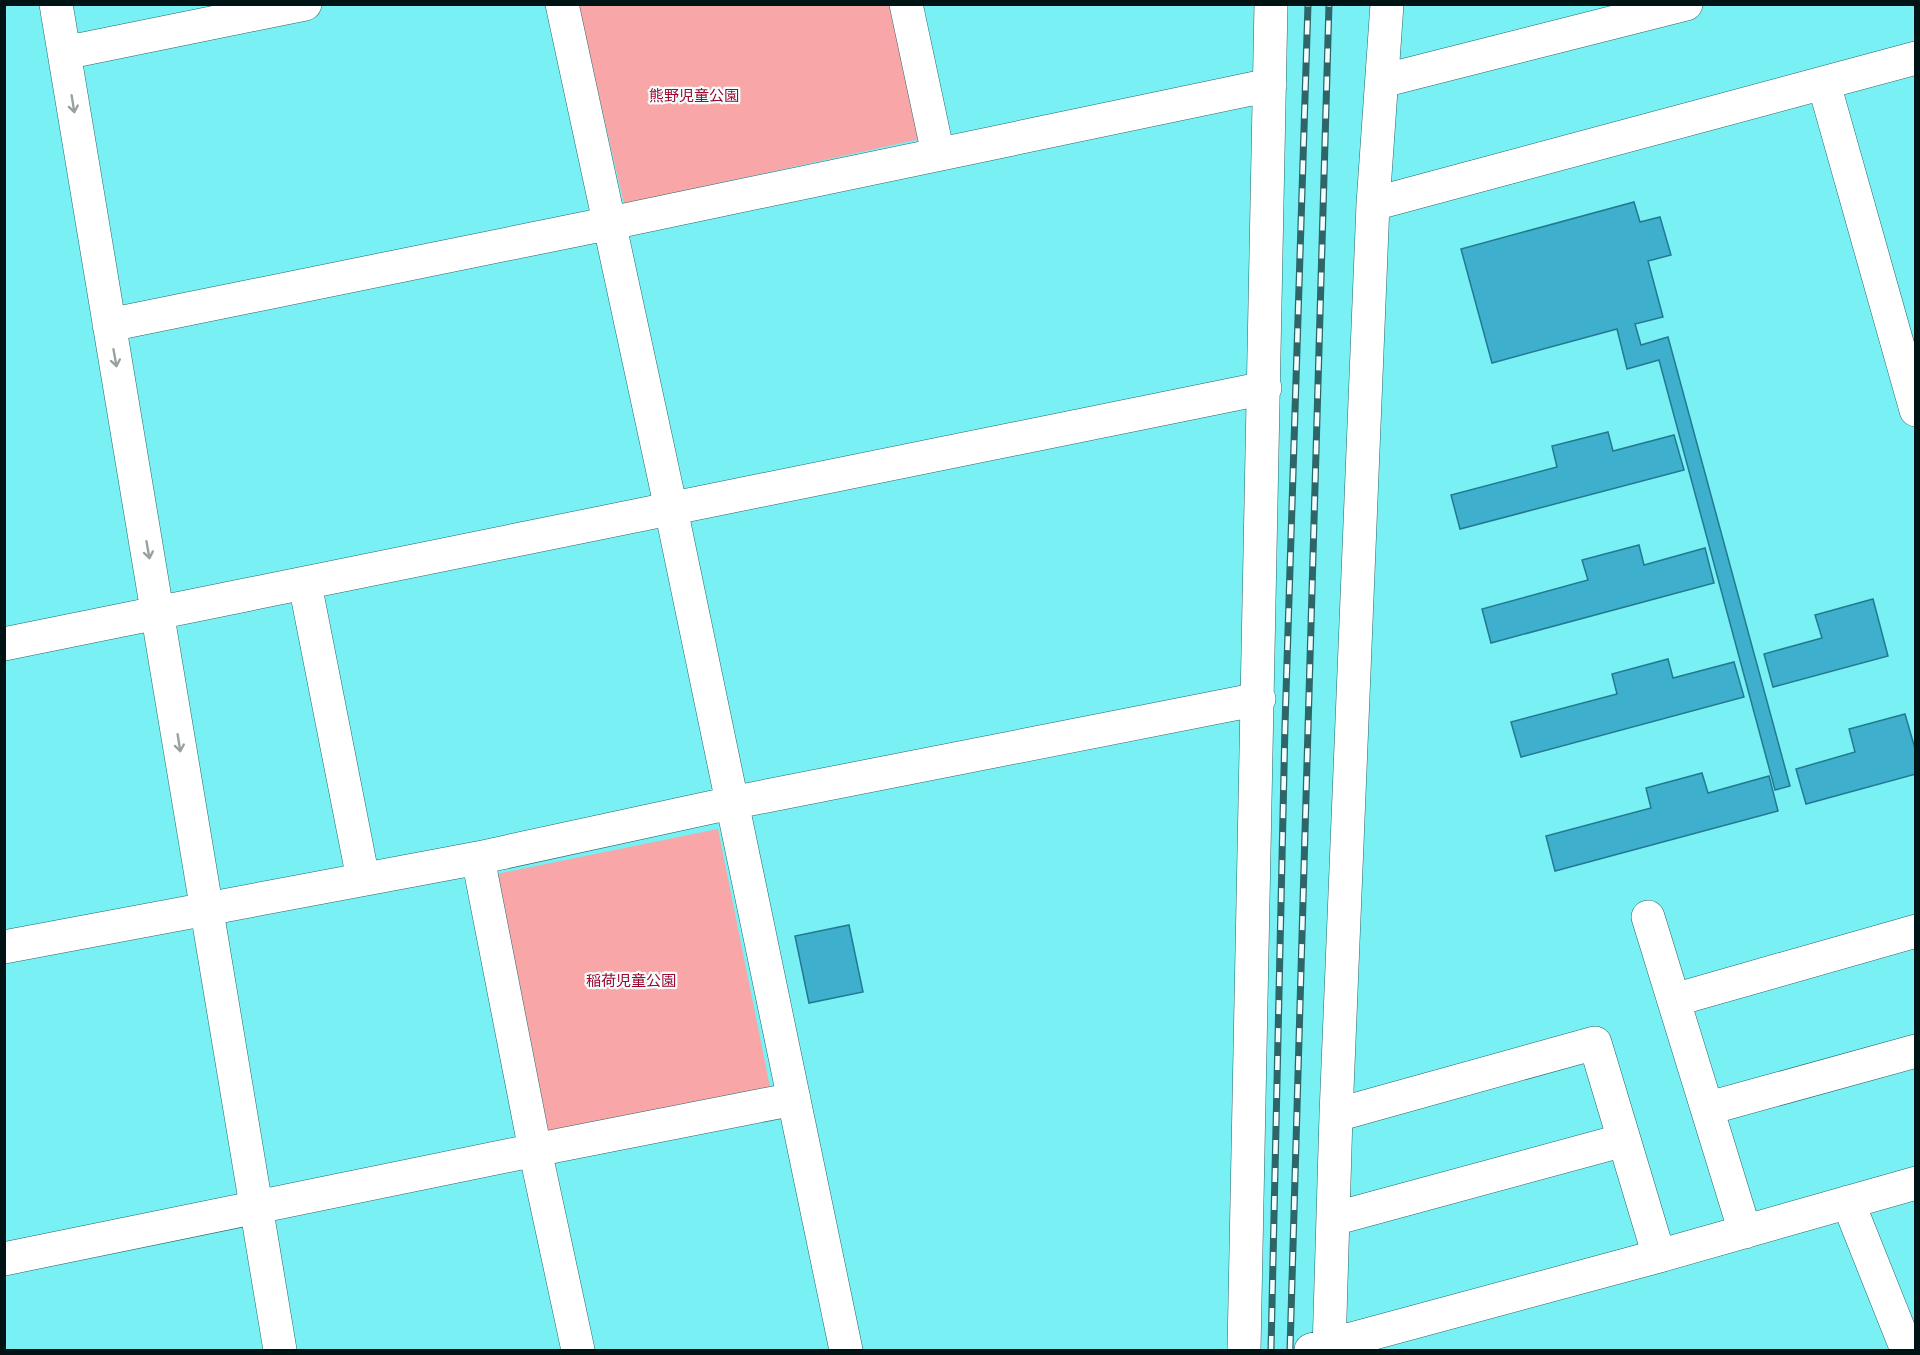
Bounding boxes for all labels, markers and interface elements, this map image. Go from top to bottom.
park label: 熊野児童公園 [649,84,739,107]
one-way arrow [67,93,78,113]
one-way arrow [110,348,121,367]
one-way arrow [143,540,154,560]
one-way arrow [174,732,185,752]
park label: 稲荷児童公園 [586,969,676,992]

